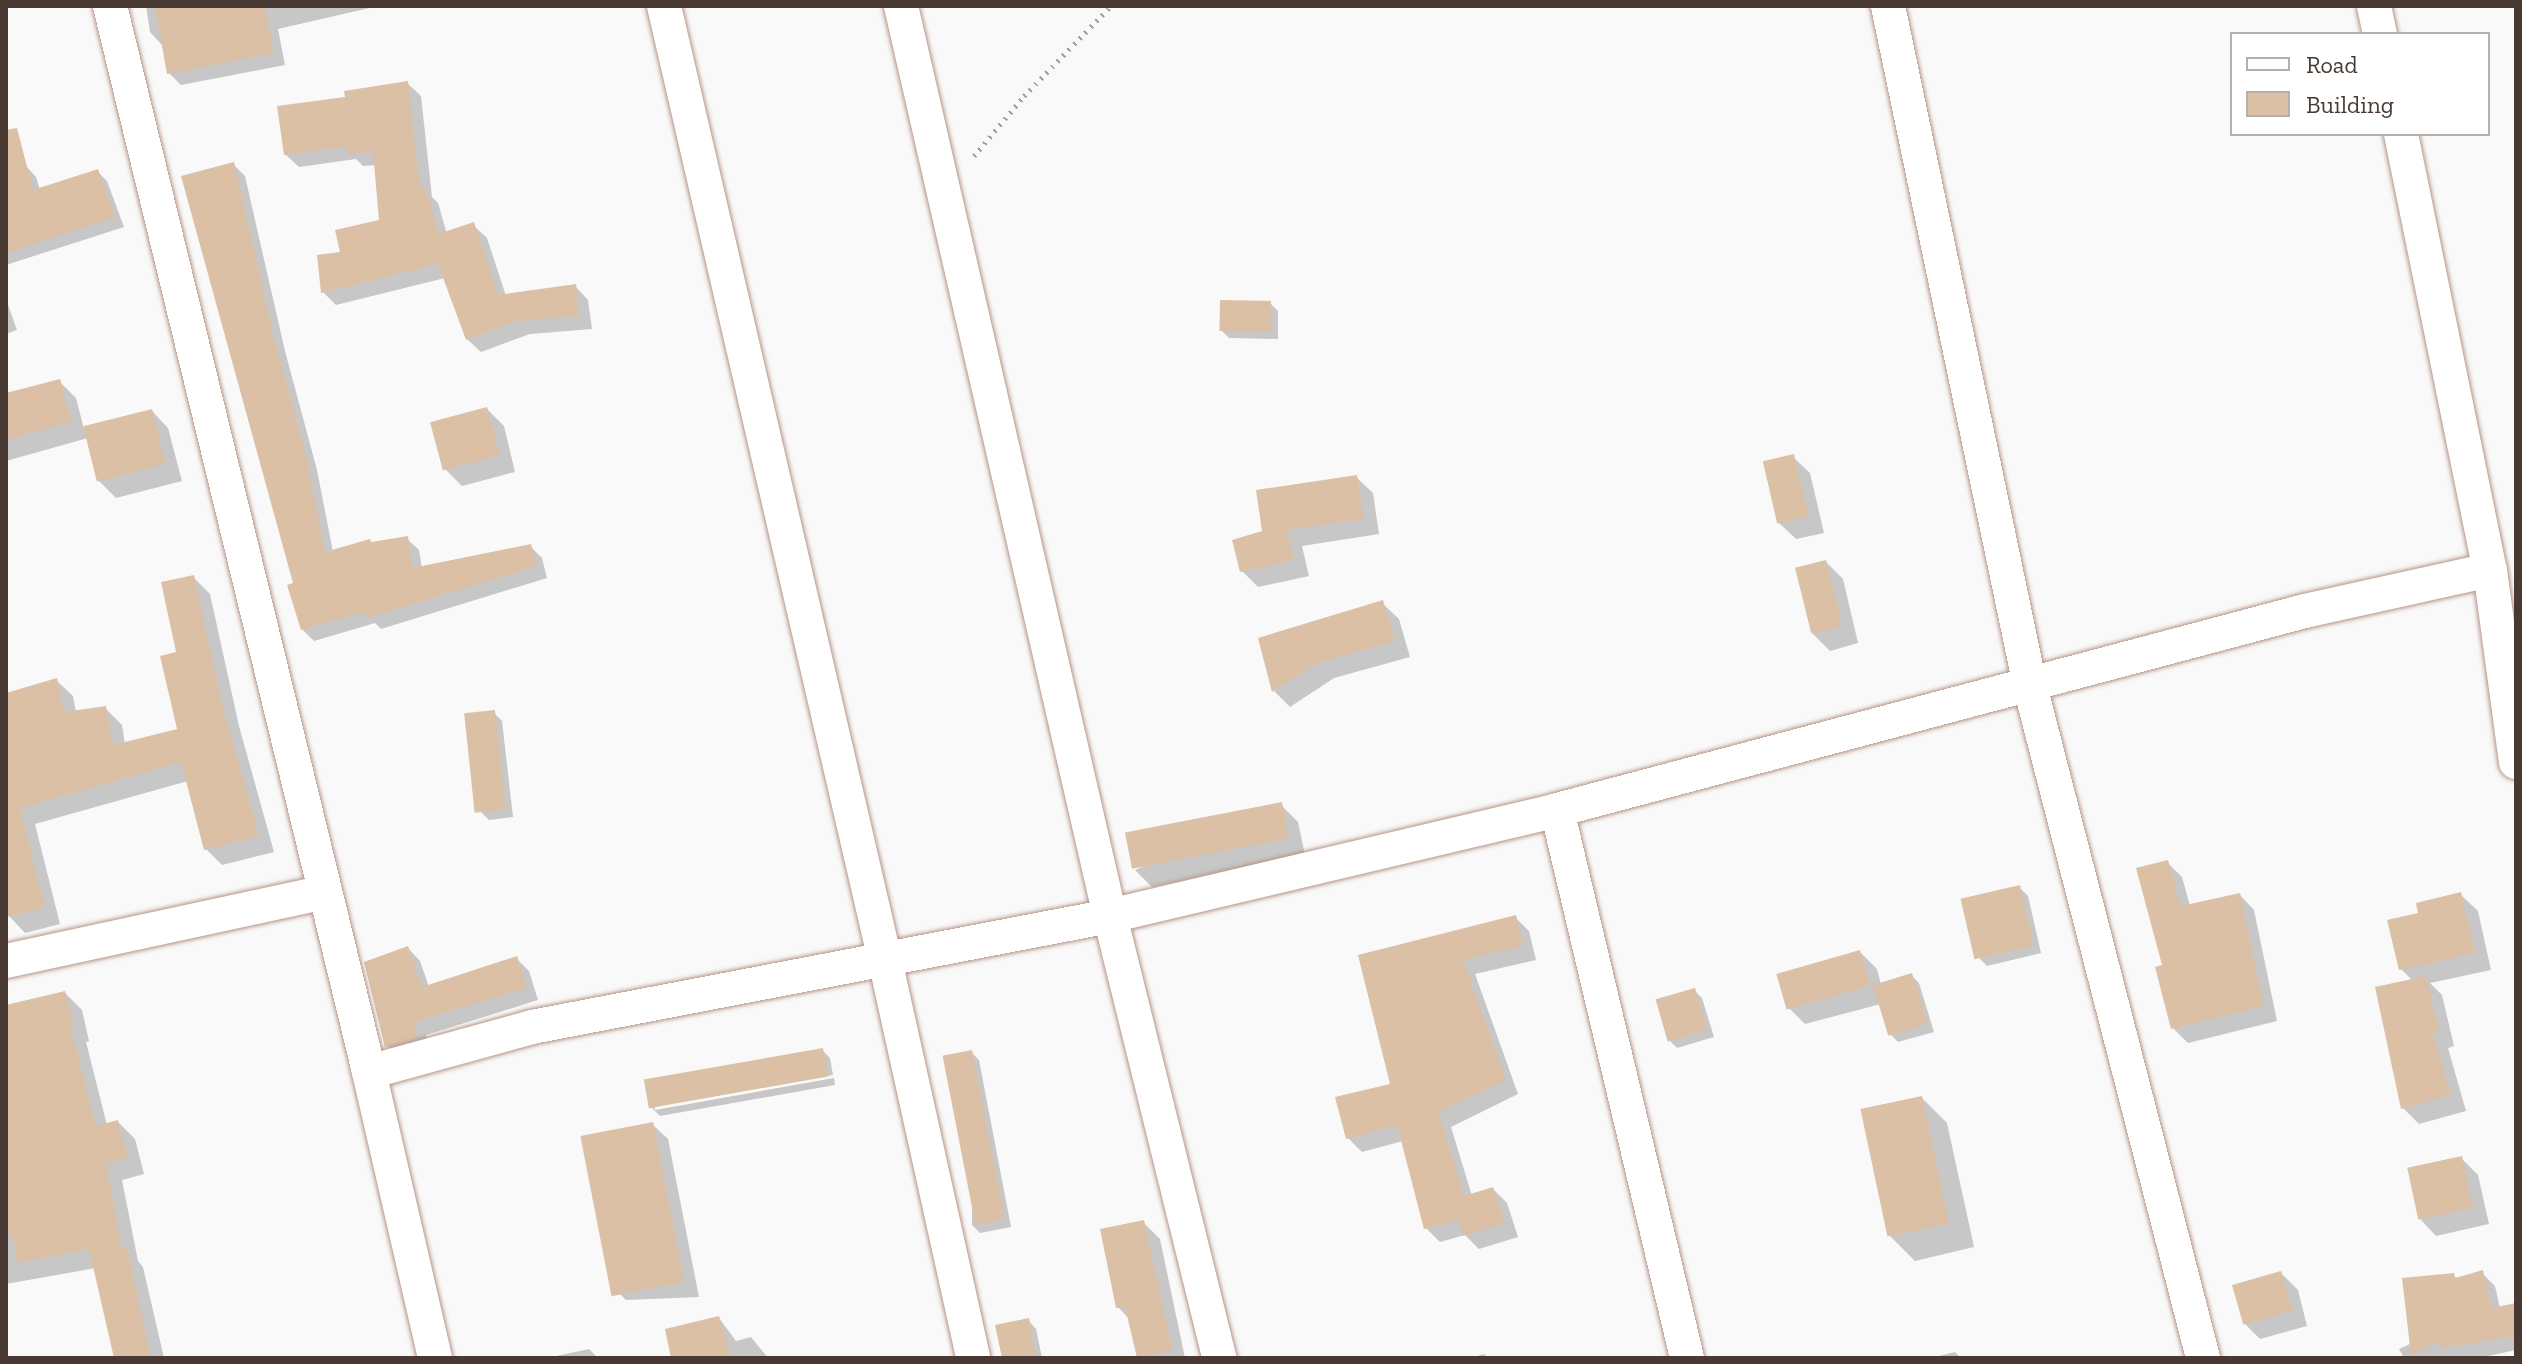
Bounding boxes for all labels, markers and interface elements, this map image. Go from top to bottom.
legend [2230,32,2490,136]
text: Road [2306,50,2358,79]
text: Building [2306,90,2394,119]

